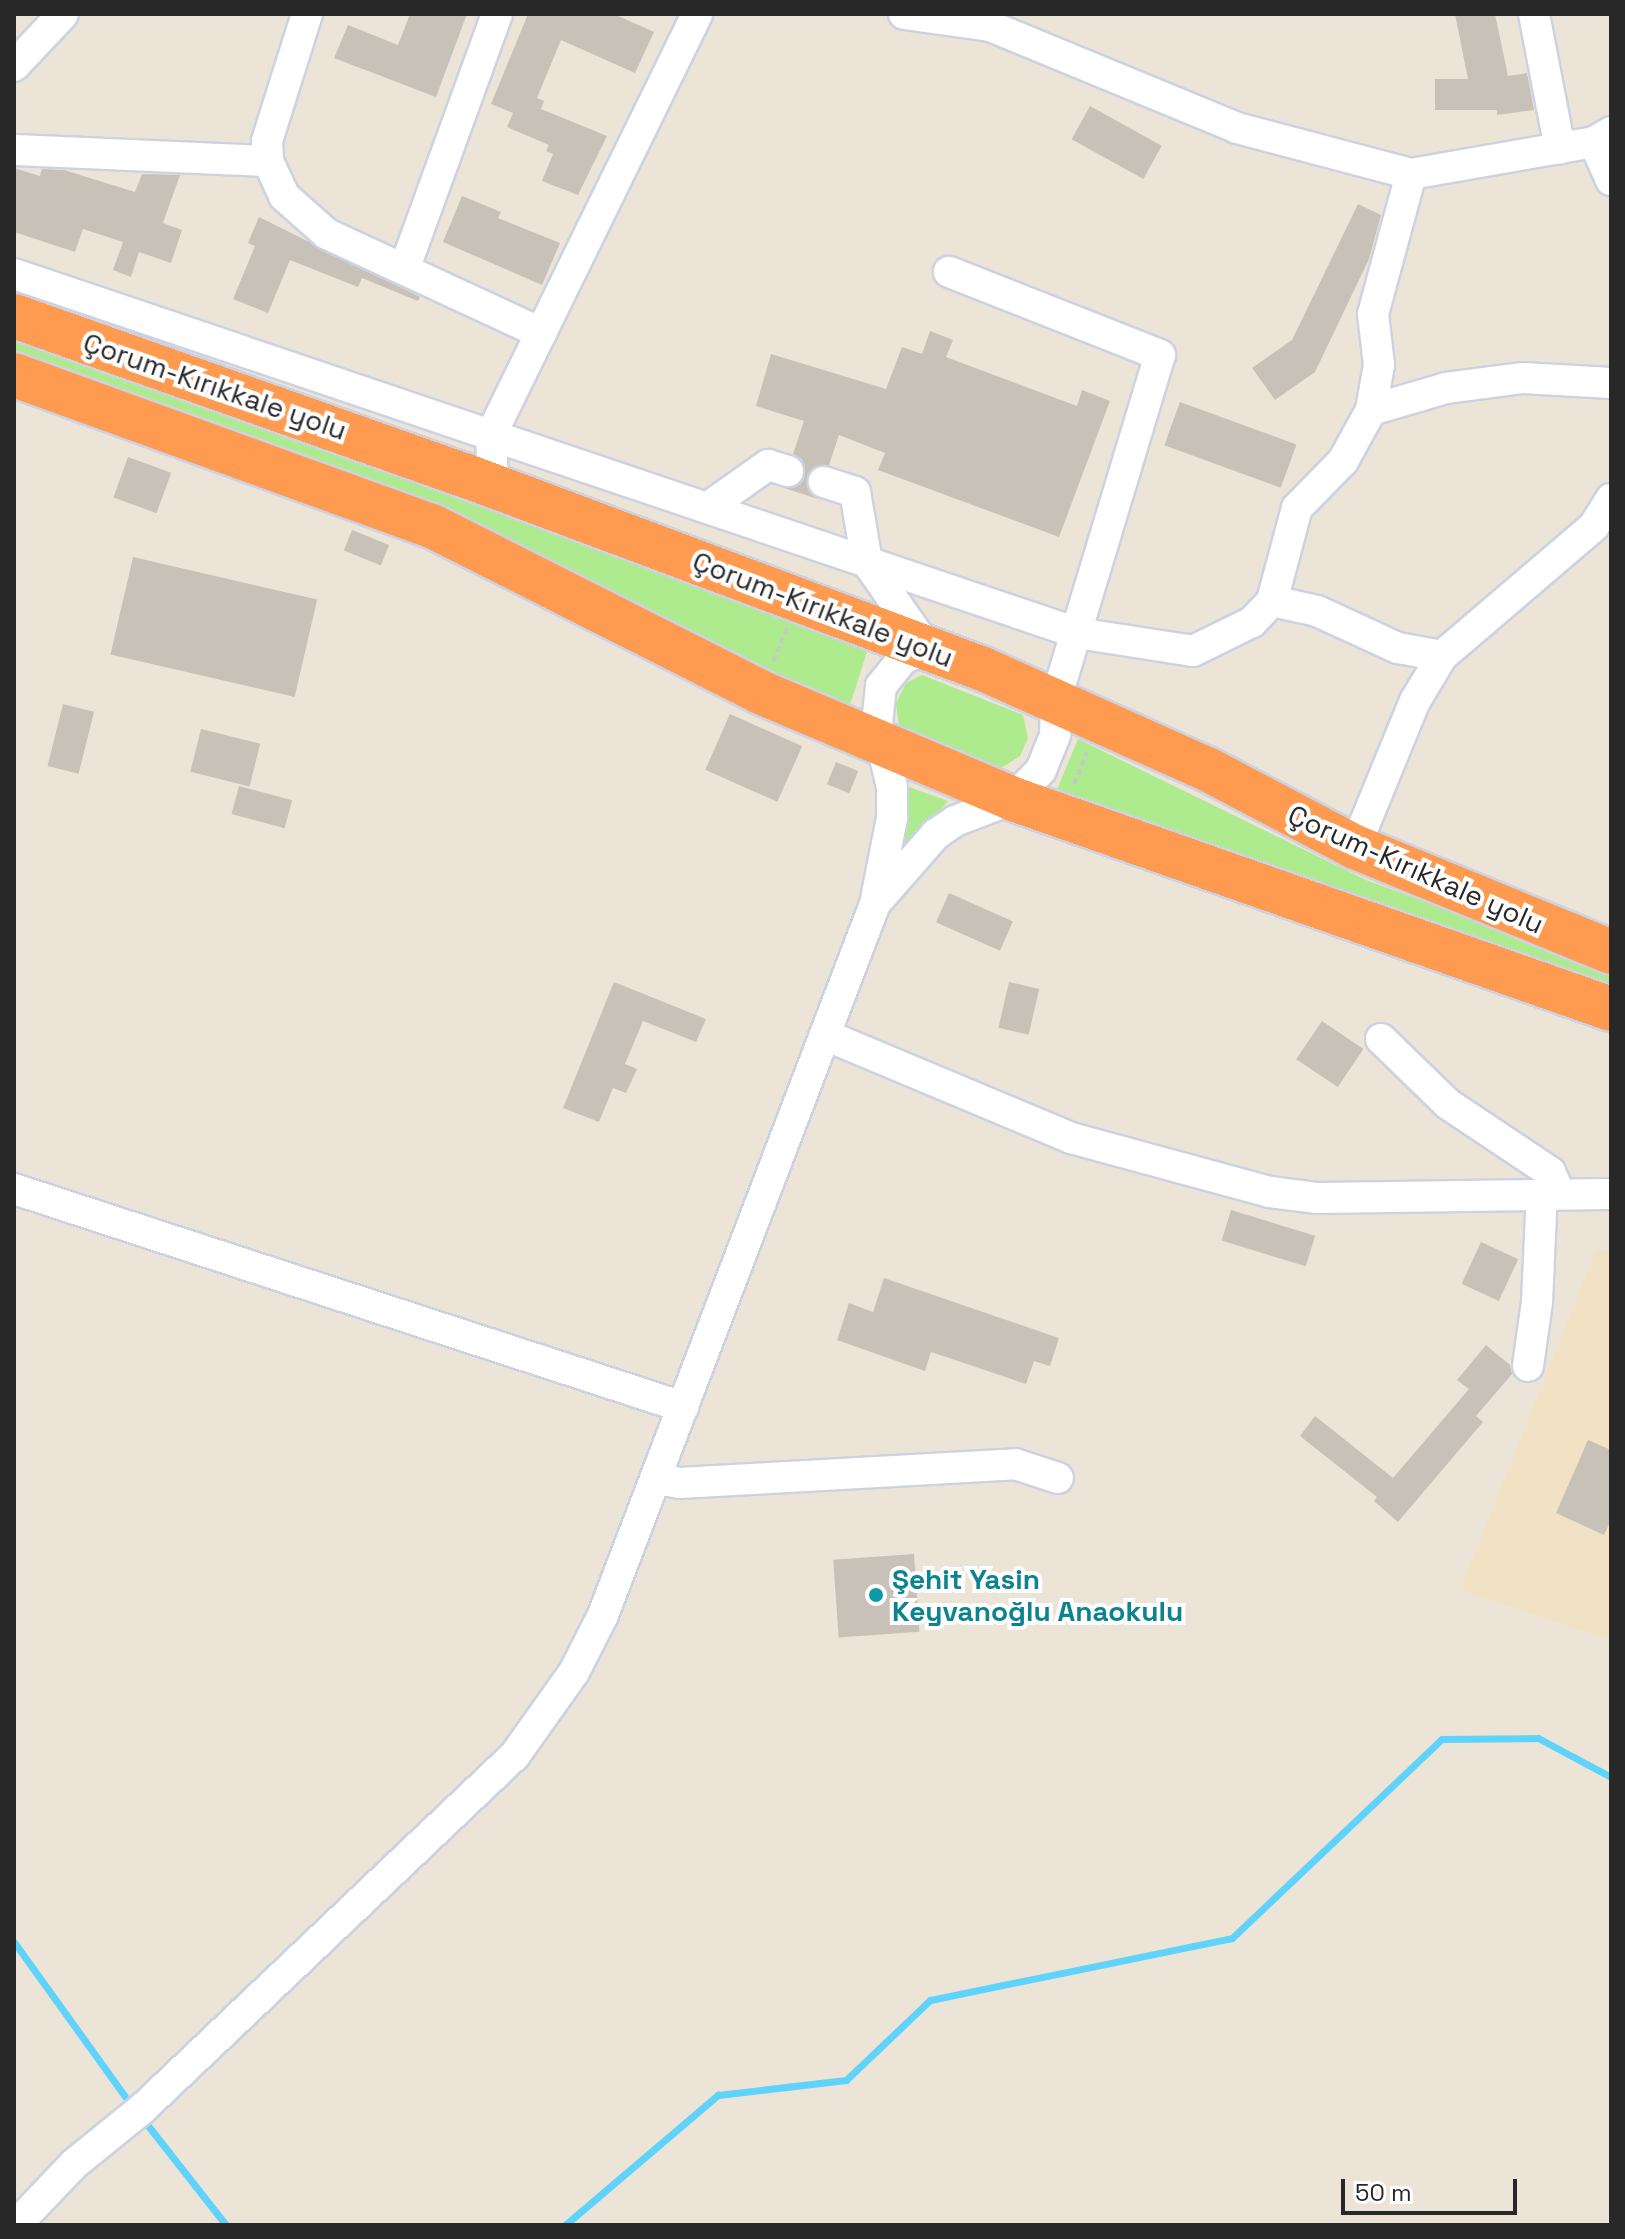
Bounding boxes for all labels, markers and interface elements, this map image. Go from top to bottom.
street label: Çorum-Kırıkkale yolu [79,325,351,447]
street label: Çorum-Kırıkkale yolu [688,544,958,674]
street label: Çorum-Kırıkkale yolu [1283,797,1549,941]
place label: Şehit Yasin Keyvanoğlu Anaokulu [892,1562,1184,1628]
marker: Şehit Yasin Keyvanoğlu Anaokulu [867,1586,885,1604]
scale bar [1345,2163,1521,2213]
text: 50 m [1355,2177,1412,2208]

